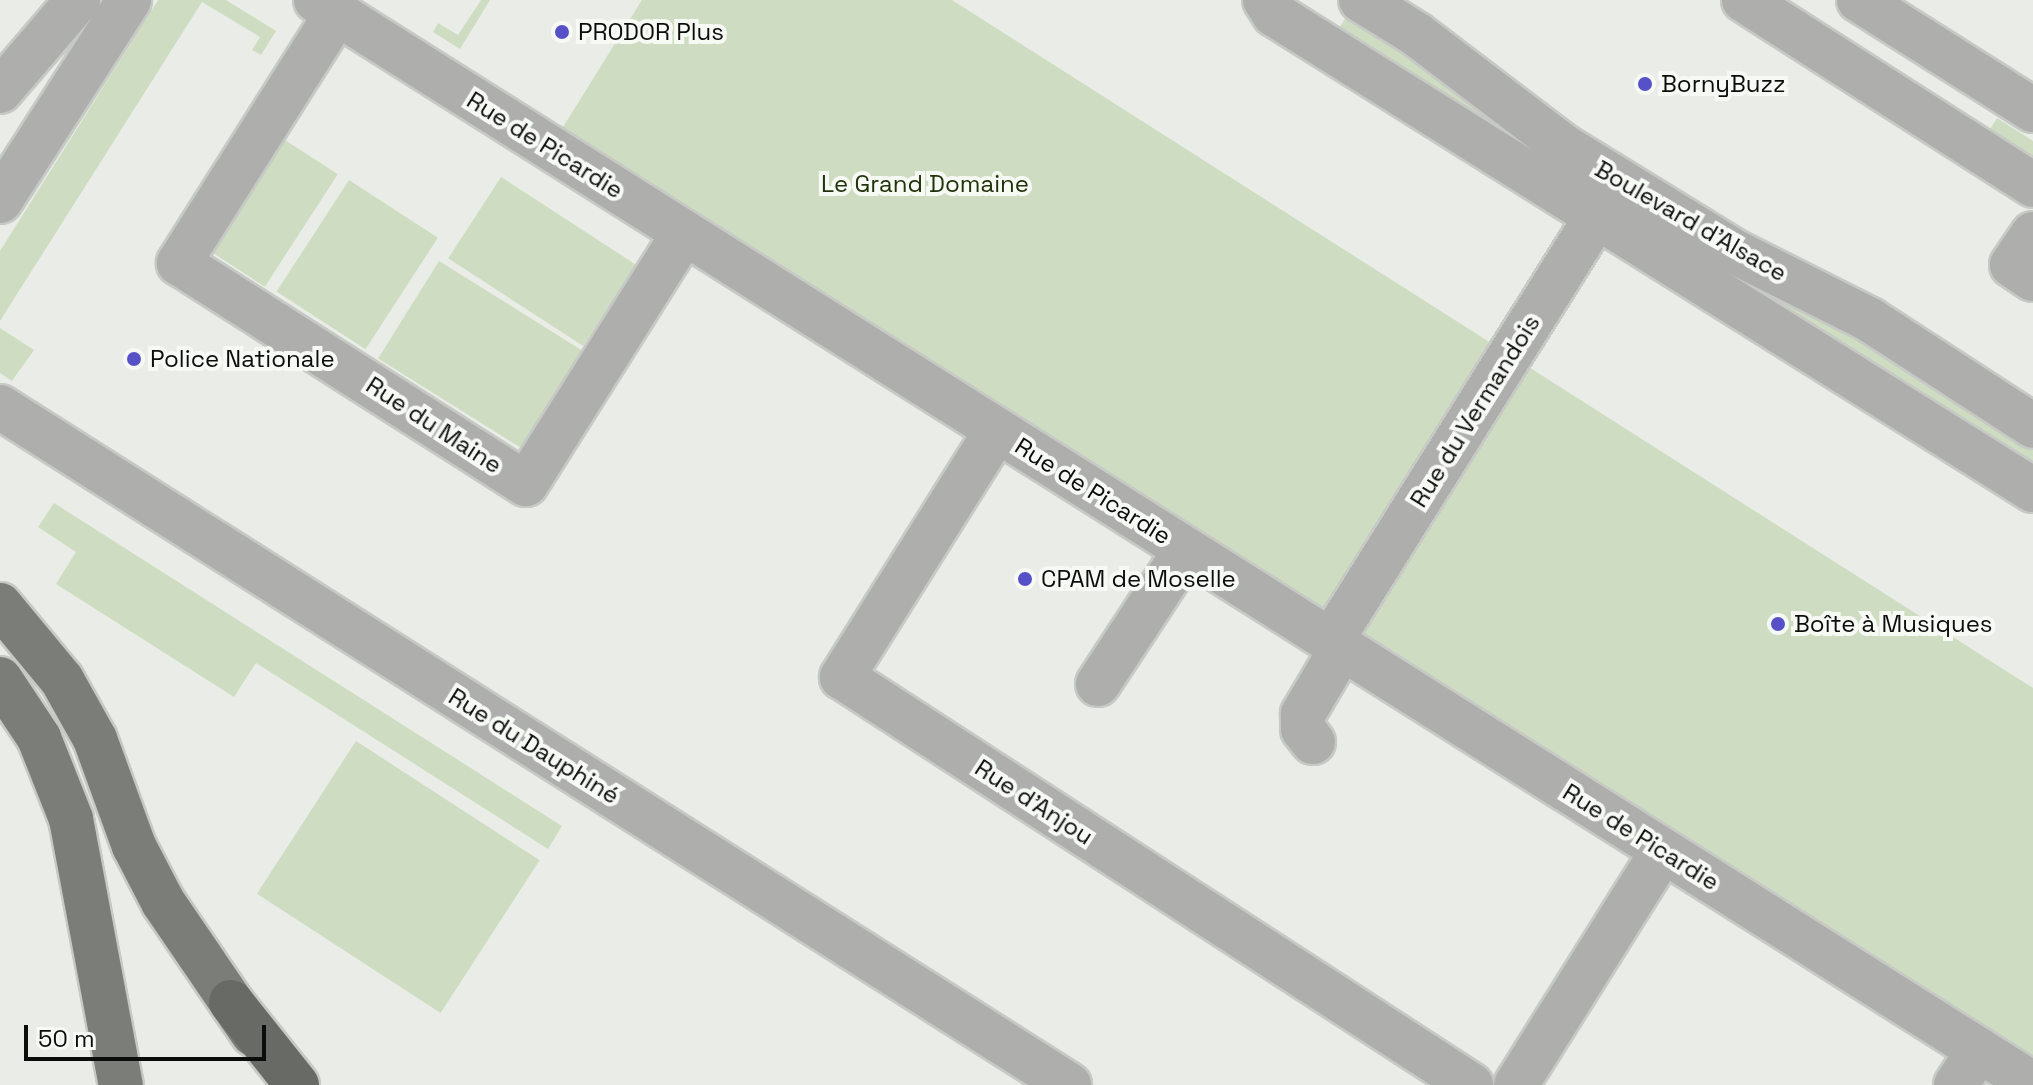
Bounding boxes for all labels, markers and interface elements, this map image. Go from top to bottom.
place label: PRODOR Plus [578,18,724,46]
marker: PRODOR Plus [553,23,571,41]
place label: BornyBuzz [1661,70,1786,98]
marker: BornyBuzz [1636,75,1654,93]
street label: Rue de Picardie [462,85,628,205]
street label: Boulevard d'Alsace [1590,154,1792,288]
park label: Le Grand Domaine [821,170,1029,198]
street label: Rue du Vermandois [1404,309,1546,513]
place label: Police Nationale [150,345,335,373]
marker: Police Nationale [125,350,143,368]
street label: Rue du Maine [361,370,507,480]
street label: Rue de Picardie [1010,431,1176,551]
place label: CPAM de Moselle [1041,565,1236,593]
marker: CPAM de Moselle [1016,570,1034,588]
place label: Boîte à Musiques [1794,610,1993,638]
marker: Boîte à Musiques [1769,615,1787,633]
street label: Rue du Dauphiné [443,682,625,810]
street label: Rue d'Anjou [970,753,1098,851]
street label: Rue de Picardie [1558,777,1724,897]
scale bar [28,1009,270,1059]
text: 50 m [38,1023,95,1054]

